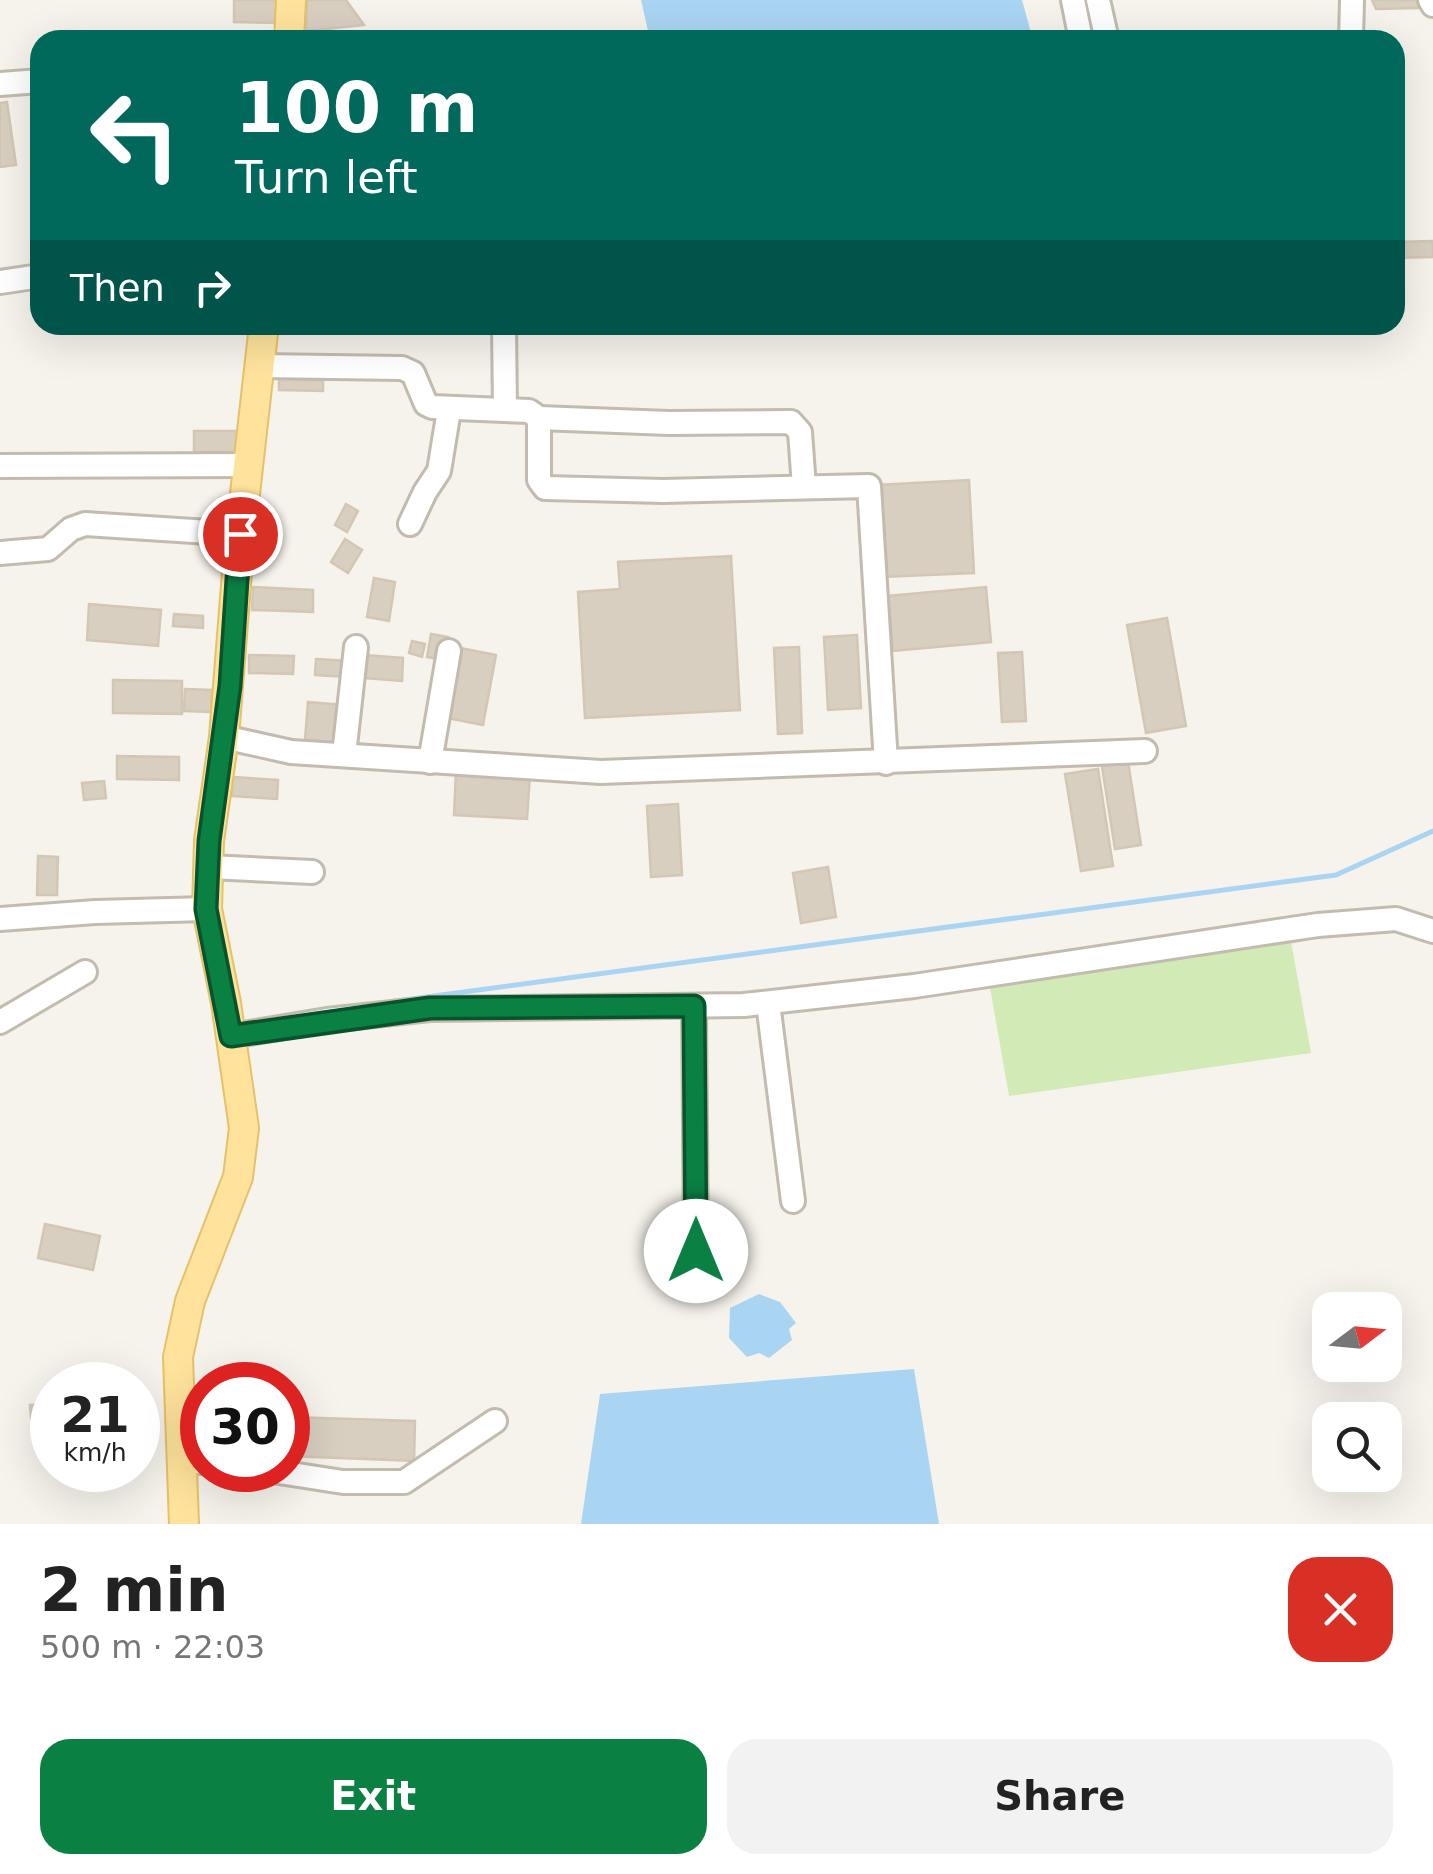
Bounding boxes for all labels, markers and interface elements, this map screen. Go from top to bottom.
text: 100 m [235,67,478,149]
icon: left [70,70,200,200]
text: Turn left [235,151,418,204]
icon: right [185,260,240,315]
text: Then [70,266,165,310]
pin [198,492,283,577]
icon: arrive [213,507,268,562]
position arrow [644,1199,748,1303]
north arrow [1312,1292,1402,1382]
map controls [1312,1292,1402,1492]
speed limit sign: 30 [180,1362,310,1492]
text: 21 [60,1386,130,1444]
button: search [1312,1402,1402,1492]
text: km/h [63,1438,127,1467]
text: 2 min [40,1555,228,1625]
button: close [1288,1557,1393,1662]
text: 500 m · 22:03 [40,1628,265,1666]
button: Exit [40,1739,707,1854]
button: Share [727,1739,1393,1854]

